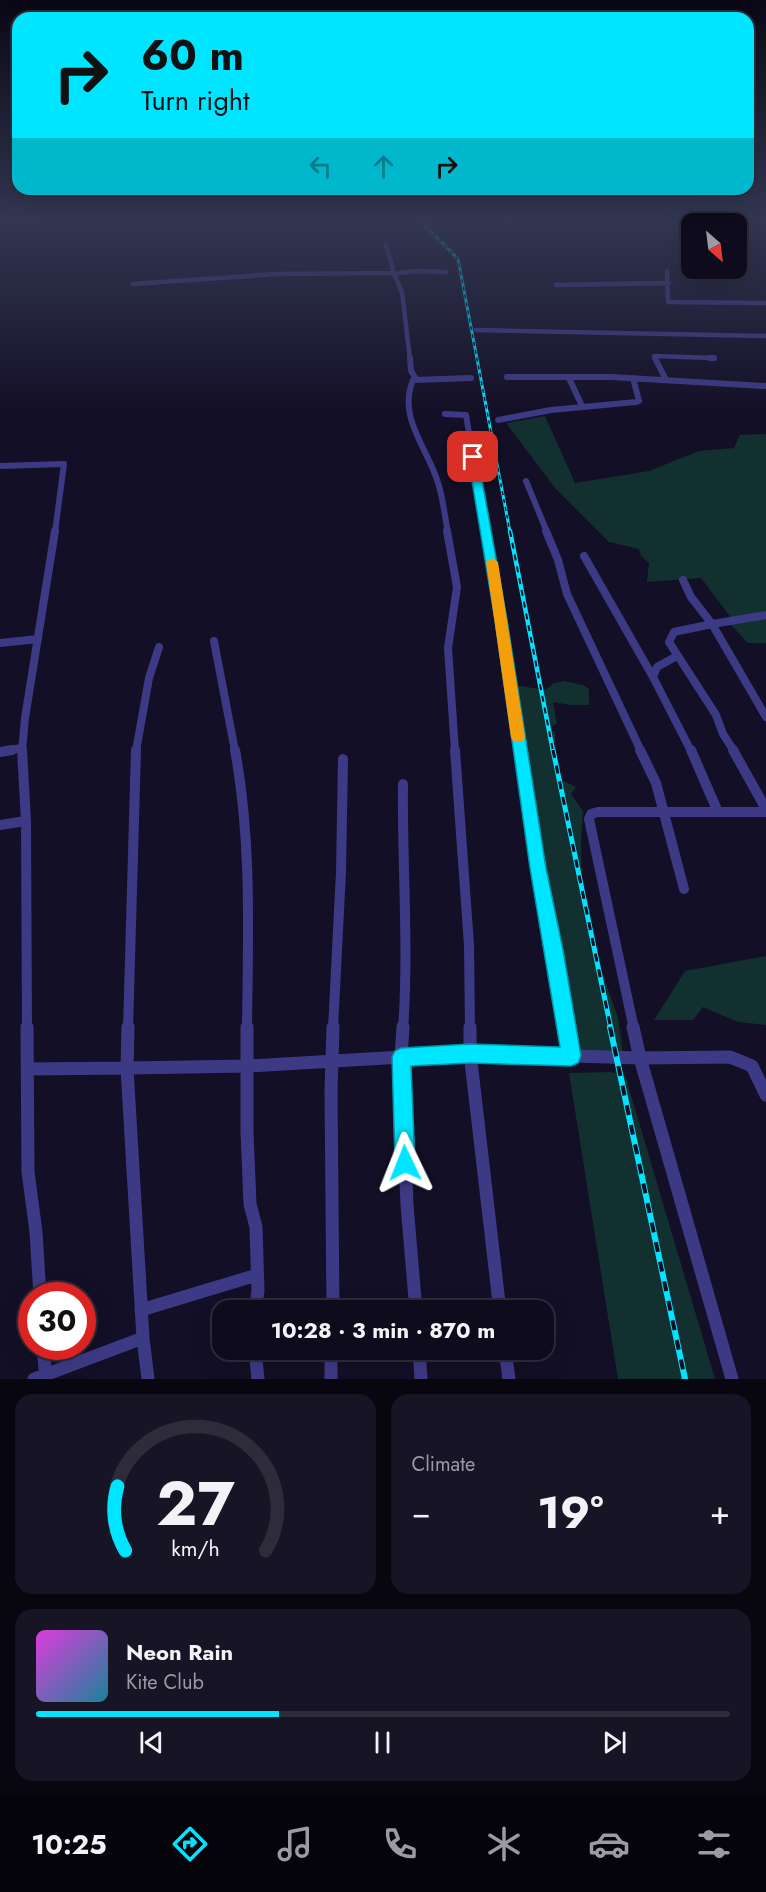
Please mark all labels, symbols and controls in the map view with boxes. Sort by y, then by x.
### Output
text: 60 m [141,25,244,86]
icon: right [42,36,120,114]
text: Turn right [141,81,249,120]
icon: left [304,150,337,183]
icon: ahead [367,150,400,183]
icon: right [430,150,463,183]
north arrow [681,213,747,279]
map controls [681,213,747,279]
pin [447,431,498,482]
icon: arrive [456,440,489,473]
position arrow [373,1131,437,1195]
speed limit sign: 30 [18,1282,96,1360]
text: 10:28 · 3 min · 870 m [271,1314,495,1346]
text: Climate [412,1450,475,1479]
text: 27 [156,1458,235,1548]
text: 19° [537,1480,604,1545]
text: − [412,1489,431,1536]
text: + [710,1489,730,1536]
text: km/h [171,1533,219,1564]
text: Neon Rain [126,1636,233,1668]
text: Kite Club [126,1668,204,1697]
icon: previous [135,1726,168,1759]
icon: pause [366,1726,399,1759]
icon: next [598,1726,631,1759]
icon: directions [169,1823,211,1865]
icon: music [274,1823,316,1865]
icon: phone [379,1823,421,1865]
icon: climate [483,1823,525,1865]
icon: car [588,1823,630,1865]
icon: filters [693,1823,735,1865]
text: 10:25 [31,1825,107,1864]

